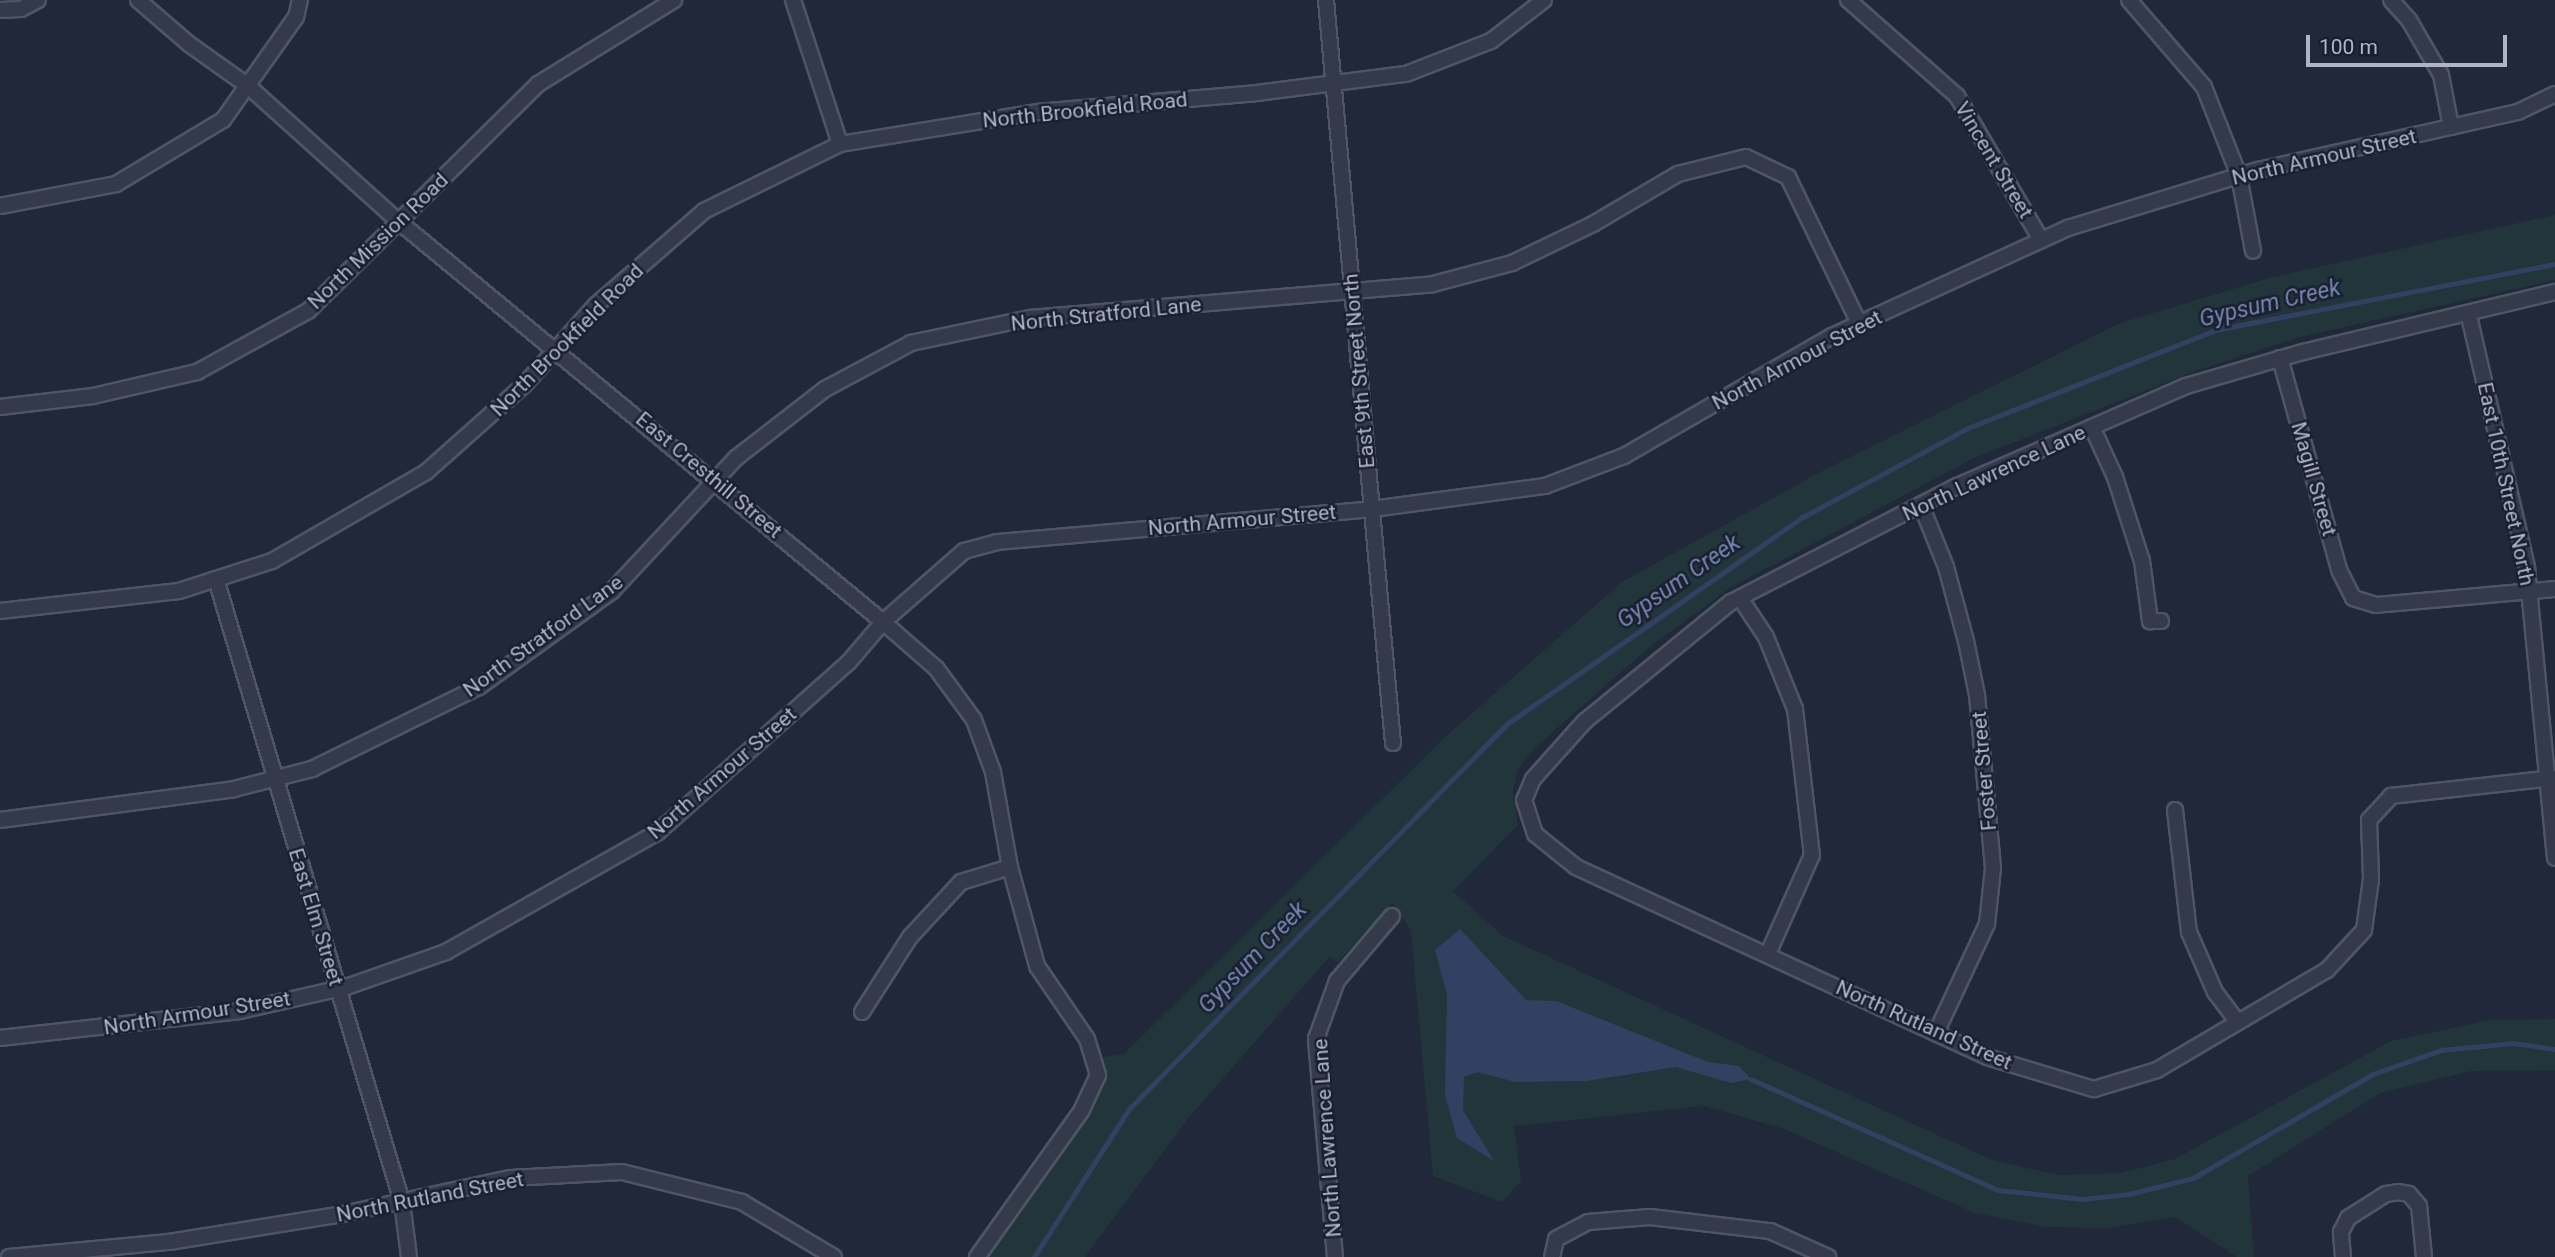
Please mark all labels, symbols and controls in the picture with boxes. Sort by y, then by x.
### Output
scale bar [2310,21,2511,65]
text: 100 m [2319,35,2378,59]
street label: North Brookfield Road [981,87,1189,133]
street label: Vincent Street [1949,97,2039,223]
street label: North Armour Street [2229,123,2419,191]
street label: North Mission Road [303,168,453,314]
street label: North Brookfield Road [485,258,649,422]
street label: East 9th Street North [1338,273,1380,469]
water label: Gypsum Creek [2197,274,2343,334]
street label: North Stratford Lane [1010,291,1202,337]
street label: North Armour Street [1708,305,1886,415]
street label: East 10th Street North [2472,380,2540,588]
street label: East Cresthill Street [631,406,787,544]
street label: North Lawrence Lane [1898,419,2090,527]
street label: Magill Street [2286,419,2342,539]
street label: North Armour Street [1147,499,1337,541]
water label: Gypsum Creek [1612,529,1746,635]
street label: North Stratford Lane [458,570,628,702]
street label: North Armour Street [643,702,801,844]
street label: Foster Street [1966,710,2002,832]
street label: East Elm Street [283,845,349,989]
water label: Gypsum Creek [1193,897,1313,1019]
street label: North Rutland Street [1832,975,2016,1075]
street label: North Armour Street [102,986,292,1040]
street label: North Lawrence Lane [1307,1038,1347,1238]
street label: North Rutland Street [334,1166,526,1228]

